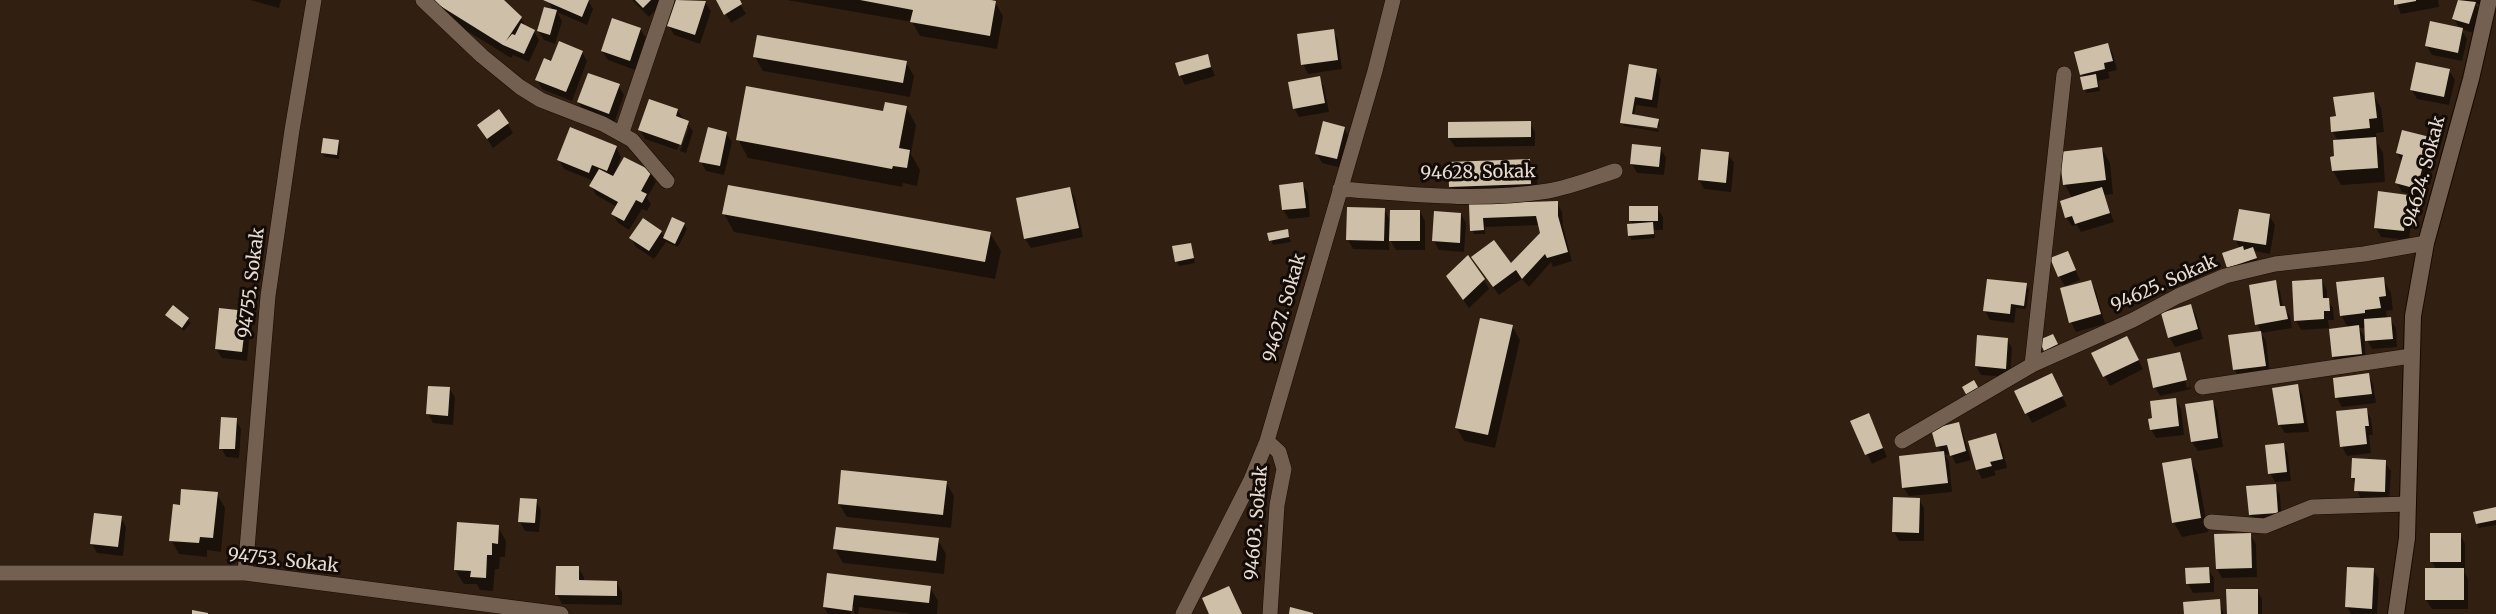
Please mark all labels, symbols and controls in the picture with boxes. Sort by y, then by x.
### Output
street label: 94624. Sokak [2400,114,2450,230]
street label: 94628. Sokak [1420,161,1536,185]
street label: 94755. Sokak [235,227,269,339]
street label: 94627. Sokak [1259,251,1311,365]
street label: 94625. Sokak [2108,251,2220,317]
street label: 94603. Sokak [1241,465,1273,581]
street label: 94753. Sokak [227,544,339,578]

